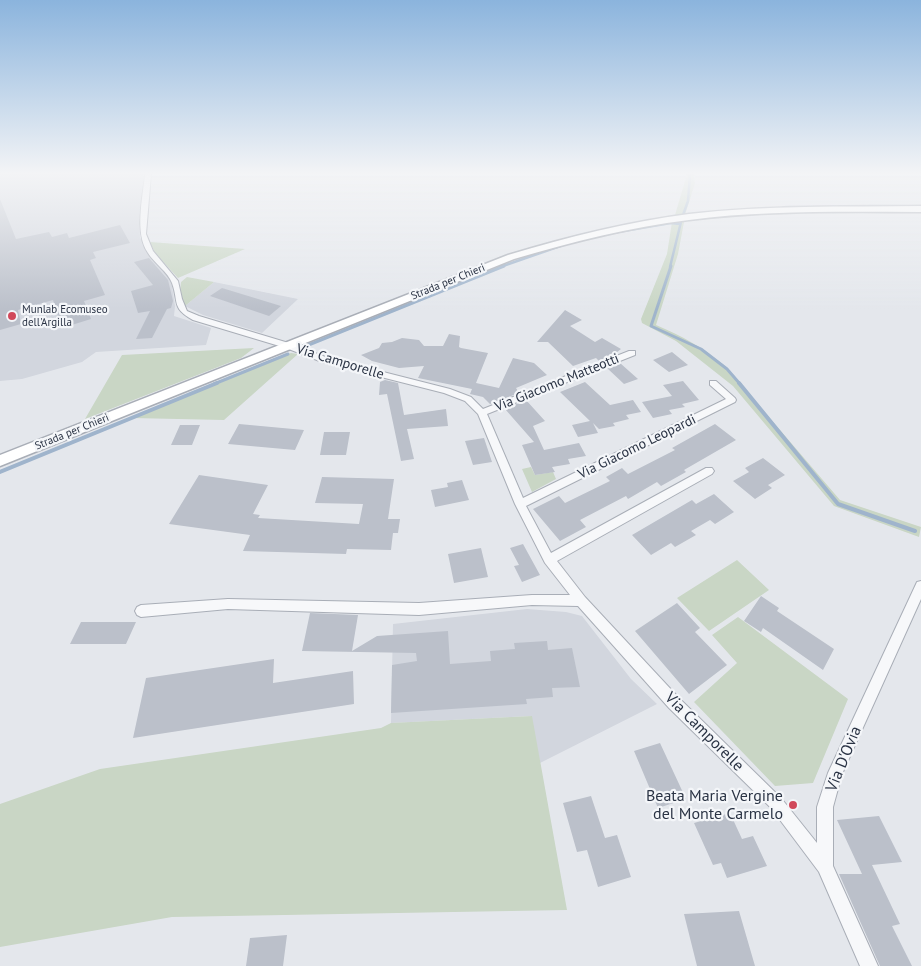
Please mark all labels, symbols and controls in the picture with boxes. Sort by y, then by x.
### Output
street label: Strada per Chieri [409,261,487,303]
place label: Munlab Ecomuseo dell'Argilla [22,303,108,329]
marker: Munlab Ecomuseo dell'Argilla [6,310,18,322]
street label: Via Camporelle [294,341,386,383]
street label: Via Giacomo Matteotti [492,350,622,416]
street label: Strada per Chieri [33,411,111,453]
street label: Via Giacomo Leopardi [575,411,699,483]
street label: Via Camporelle [661,689,747,775]
street label: Via D'Ovia [822,723,866,795]
place label: Beata Maria Vergine del Monte Carmelo [646,786,783,824]
marker: Beata Maria Vergine del Monte Carmelo [787,799,799,811]

